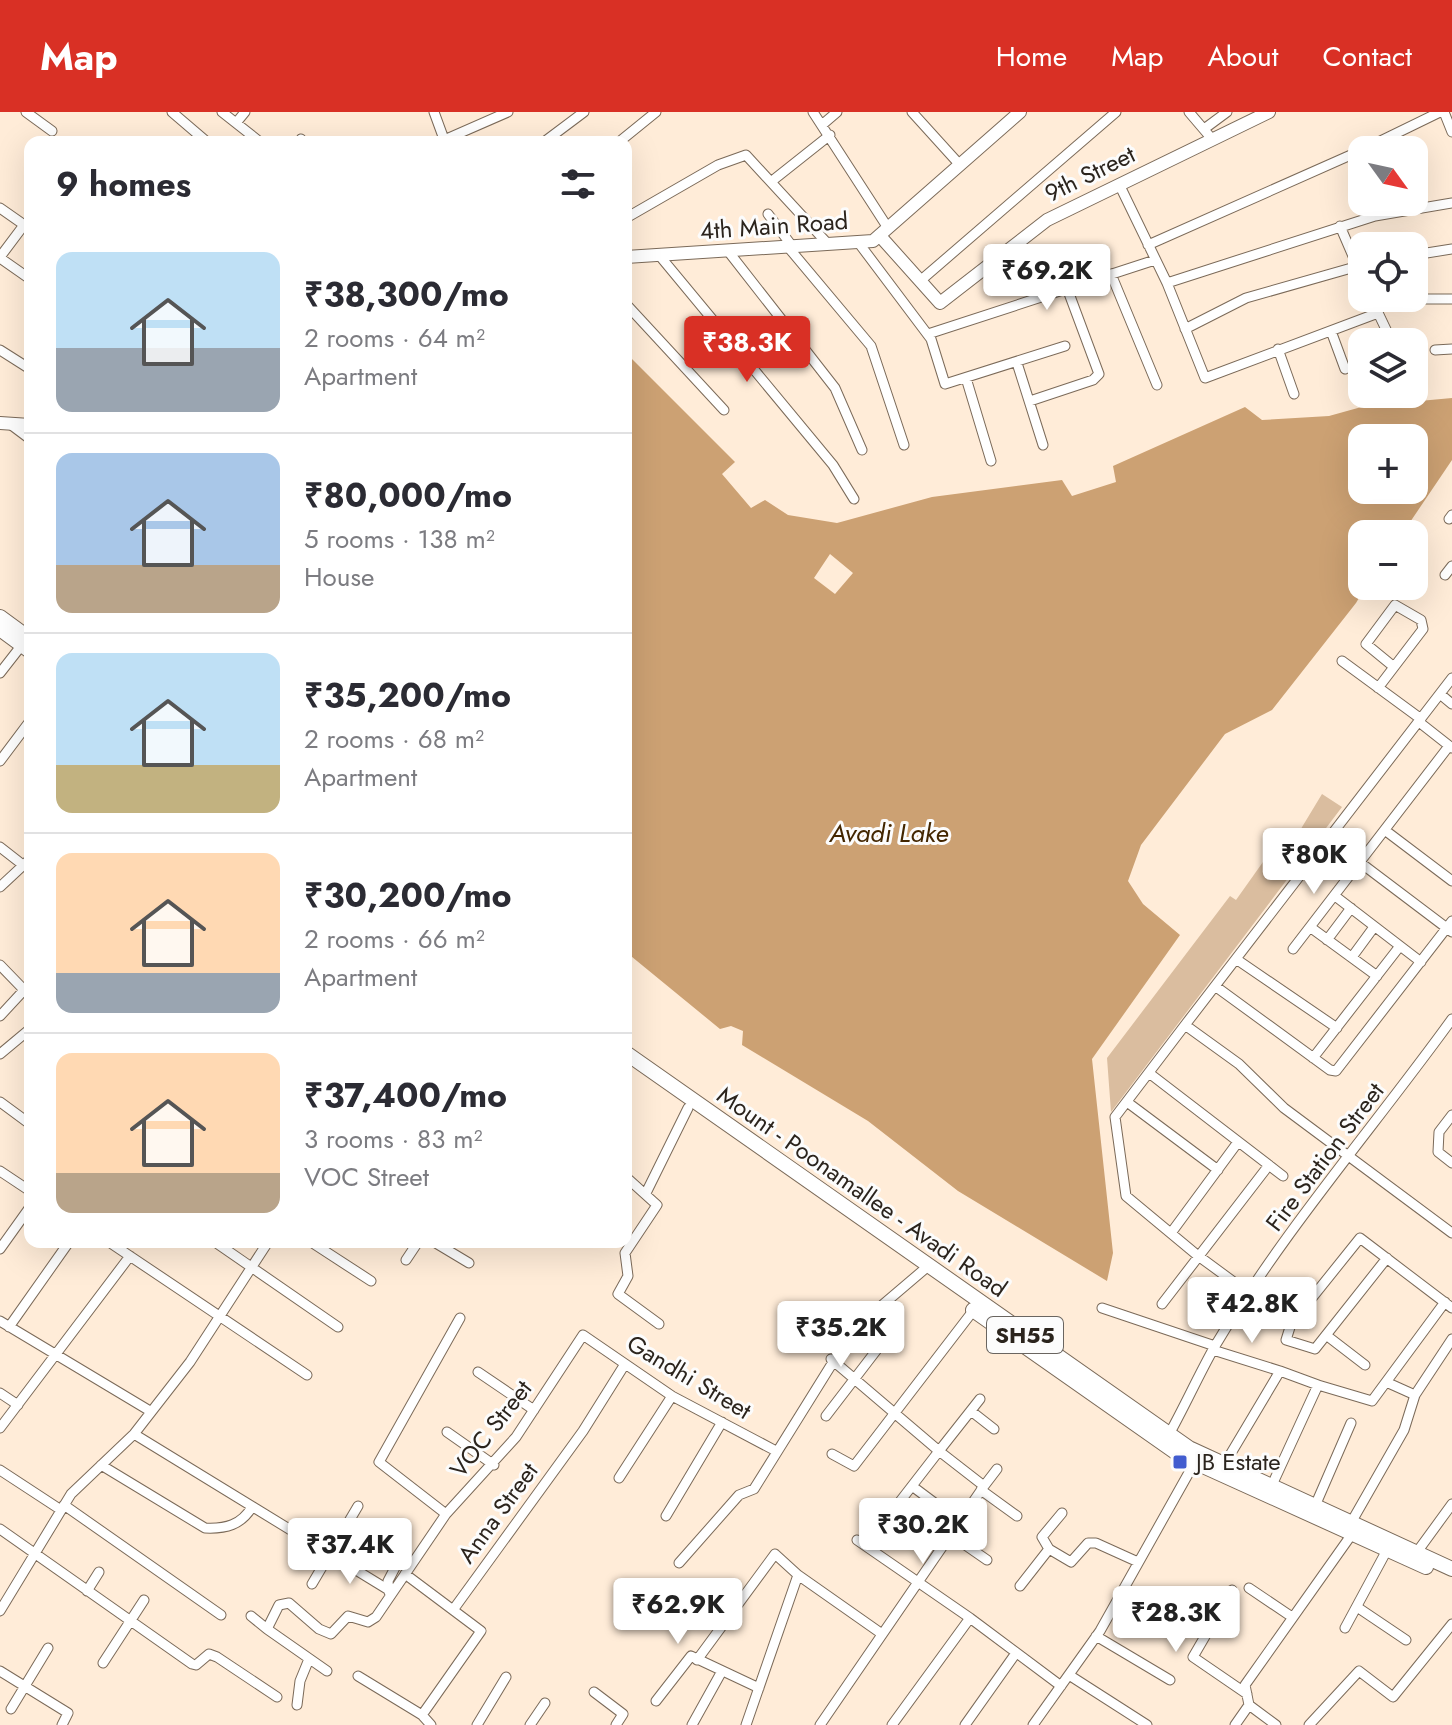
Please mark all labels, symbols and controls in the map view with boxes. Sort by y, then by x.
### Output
text: Map [40,29,118,84]
text: Home [996,36,1067,77]
text: Map [1111,36,1163,77]
text: About [1207,36,1279,77]
text: Contact [1323,36,1412,77]
north arrow [1348,136,1428,216]
map controls [1348,136,1428,600]
street label: 9th Street [1039,137,1141,210]
text: 9 homes [56,160,191,209]
icon: filters [556,162,600,206]
street label: 4th Main Road [699,203,849,248]
button: locate [1348,232,1428,312]
pin: ₹69.2K [982,244,1112,312]
text: ₹69.2K [1001,251,1093,289]
text: ₹38,300/mo [304,270,509,319]
icon: home [120,284,216,380]
pin: ₹38.3K [682,316,812,384]
text: 2 rooms · 64 m² [304,319,485,357]
text: ₹38.3K [702,323,792,361]
button: layers [1348,328,1428,408]
text: Apartment [304,357,417,395]
button: + [1348,424,1428,504]
text: ₹80,000/mo [304,471,512,520]
icon: home [120,485,216,581]
text: 5 rooms · 138 m² [304,520,495,558]
button: − [1348,520,1428,600]
text: House [304,558,374,596]
text: ₹35,200/mo [304,671,511,720]
icon: home [120,685,216,781]
text: 2 rooms · 68 m² [304,720,484,758]
text: Apartment [304,758,417,796]
water label: Avadi Lake [828,814,949,852]
pin: ₹80K [1267,828,1361,896]
text: ₹80K [1281,835,1347,873]
text: ₹30,200/mo [304,871,512,920]
icon: home [120,885,216,981]
text: 2 rooms · 66 m² [304,920,485,958]
text: Apartment [304,958,417,996]
text: ₹37,400/mo [304,1071,507,1120]
street label: Fire Station Street [1257,1075,1392,1238]
street label: Mount - Poonamallee - Avadi Road [710,1078,1014,1305]
icon: home [120,1085,216,1181]
text: 3 rooms · 83 m² [304,1120,483,1158]
text: VOC Street [304,1158,429,1196]
pin: ₹42.8K [1187,1277,1317,1345]
text: ₹42.8K [1206,1284,1298,1322]
pin: ₹35.2K [776,1301,906,1369]
text: ₹35.2K [795,1308,887,1346]
road number: SH55 [987,1317,1063,1353]
street label: Gandhi Street [620,1326,758,1428]
street label: VOC Street [441,1372,540,1485]
place label: JB Estate [1193,1444,1281,1479]
marker: JB Estate [1171,1453,1189,1471]
street label: Anna Street [449,1455,546,1570]
pin: ₹30.2K [858,1498,988,1566]
text: ₹30.2K [877,1505,969,1543]
pin: ₹37.4K [285,1518,415,1586]
text: ₹37.4K [306,1525,394,1563]
pin: ₹62.9K [613,1578,743,1646]
text: ₹62.9K [631,1585,725,1623]
pin: ₹28.3K [1111,1586,1241,1654]
text: ₹28.3K [1131,1593,1221,1631]

